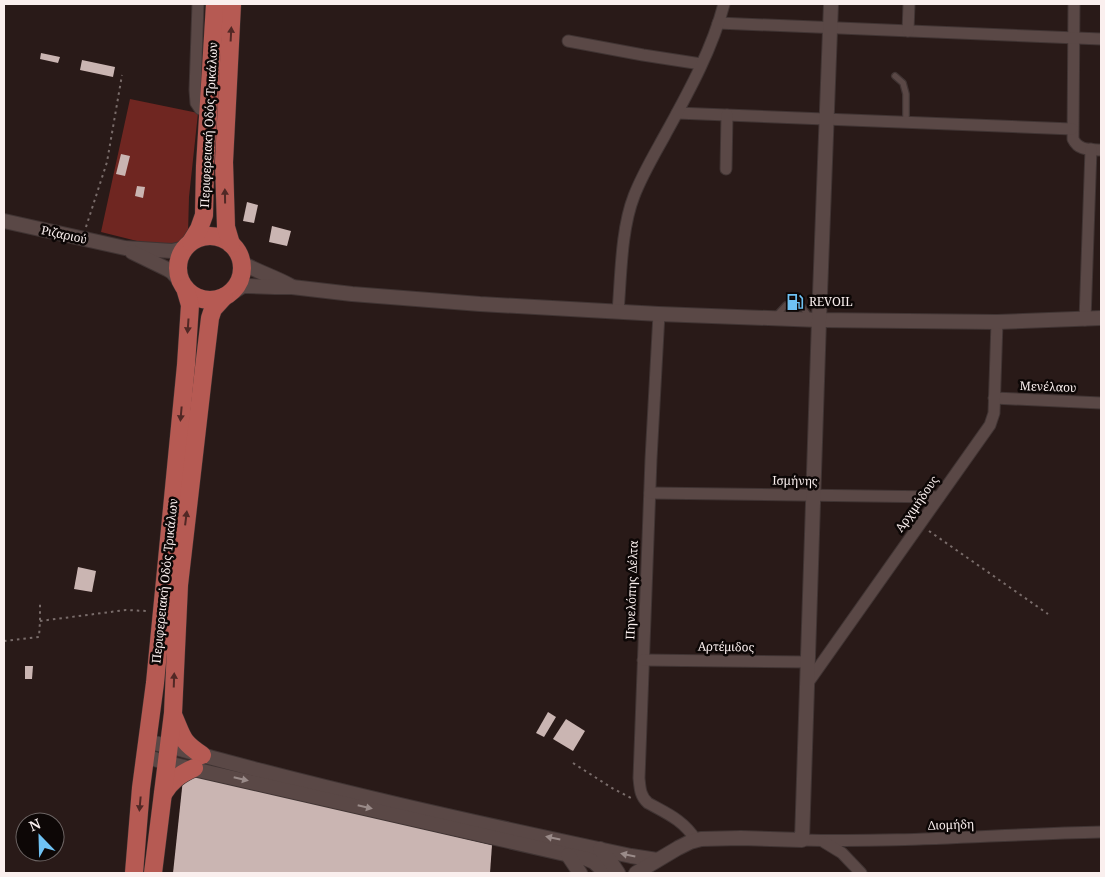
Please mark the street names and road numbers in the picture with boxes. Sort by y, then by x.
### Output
street label: Περιφερειακή Οδός Τρικάλων [196,42,221,208]
street label: Ριζαριού [40,221,89,248]
street label: Μενέλαου [1019,377,1077,396]
street label: Ισμήνης [772,472,818,489]
street label: Αρχιμήδους [891,472,942,535]
street label: Περιφερειακή Οδός Τρικάλων [147,498,182,664]
street label: Πηνελόπης Δέλτα [621,540,642,640]
street label: Αρτέμιδος [698,638,755,655]
street label: Διομήδη [928,815,974,834]

